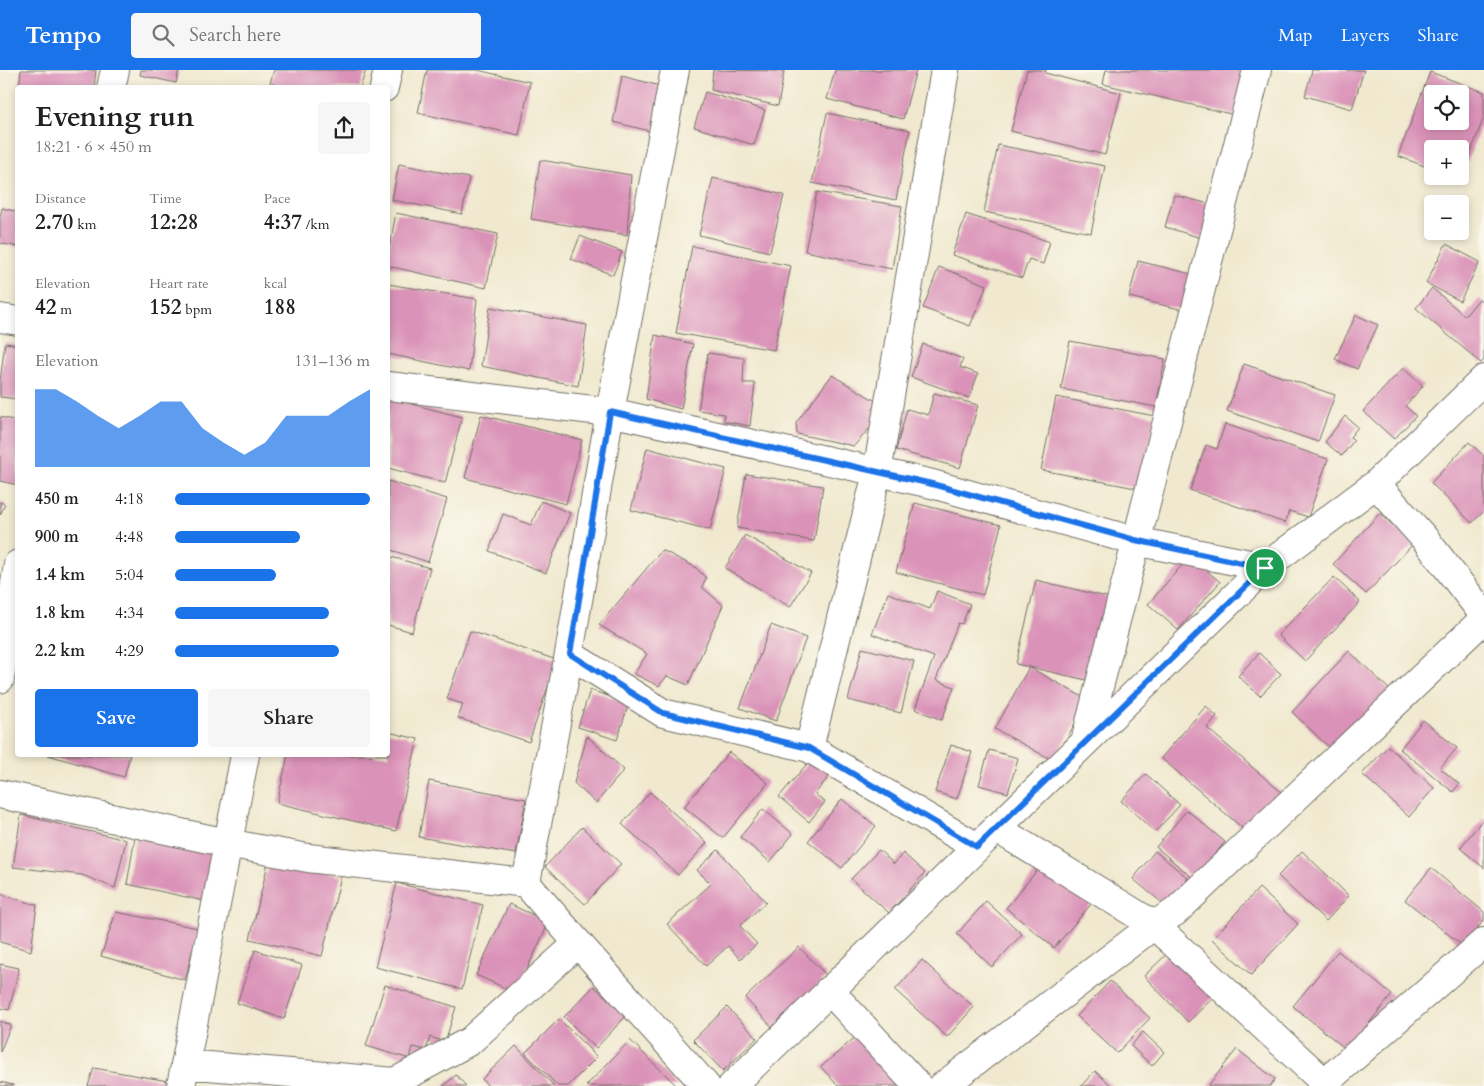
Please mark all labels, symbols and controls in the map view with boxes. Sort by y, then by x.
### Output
search box [131,13,481,58]
text: Tempo [25,19,101,52]
icon: search [149,21,177,49]
text: Search here [189,22,281,48]
text: Map [1278,23,1313,48]
text: Layers [1341,23,1390,48]
text: Share [1418,23,1459,48]
map controls [1424,85,1469,240]
button: locate [1424,85,1469,130]
text: Evening run [35,98,194,136]
button: share [318,102,370,154]
text: 18:21 · 6 × 450 m [35,136,152,158]
button: + [1424,140,1469,185]
text: Distance [35,189,86,208]
text: Time [149,189,182,208]
text: Pace [264,189,291,208]
button: − [1424,195,1469,240]
text: 2.70 [35,208,73,237]
text: 12:28 [149,208,198,237]
text: 4:37 [264,208,302,237]
text: km [73,215,96,234]
text: /km [302,215,330,234]
text: Elevation [35,274,91,293]
text: Heart rate [149,274,209,293]
text: kcal [264,274,287,293]
text: 42 [35,293,57,322]
text: 152 [149,293,182,322]
text: 188 [264,293,296,322]
text: m [57,300,72,319]
text: bpm [182,300,212,319]
text: Elevation [35,350,99,372]
text: 131–136 m [294,350,370,372]
text: 450 m [35,488,79,510]
text: 4:18 [115,488,144,510]
text: 900 m [35,526,79,548]
text: 4:48 [115,526,144,548]
pin [1244,547,1286,589]
icon: arrive [1251,554,1279,582]
text: 1.4 km [35,564,85,586]
text: 5:04 [115,564,144,586]
text: 1.8 km [35,602,85,624]
text: 4:34 [115,602,144,624]
text: 2.2 km [35,640,85,662]
text: 4:29 [115,640,144,662]
button: Save [35,689,198,747]
button: Share [208,689,370,747]

